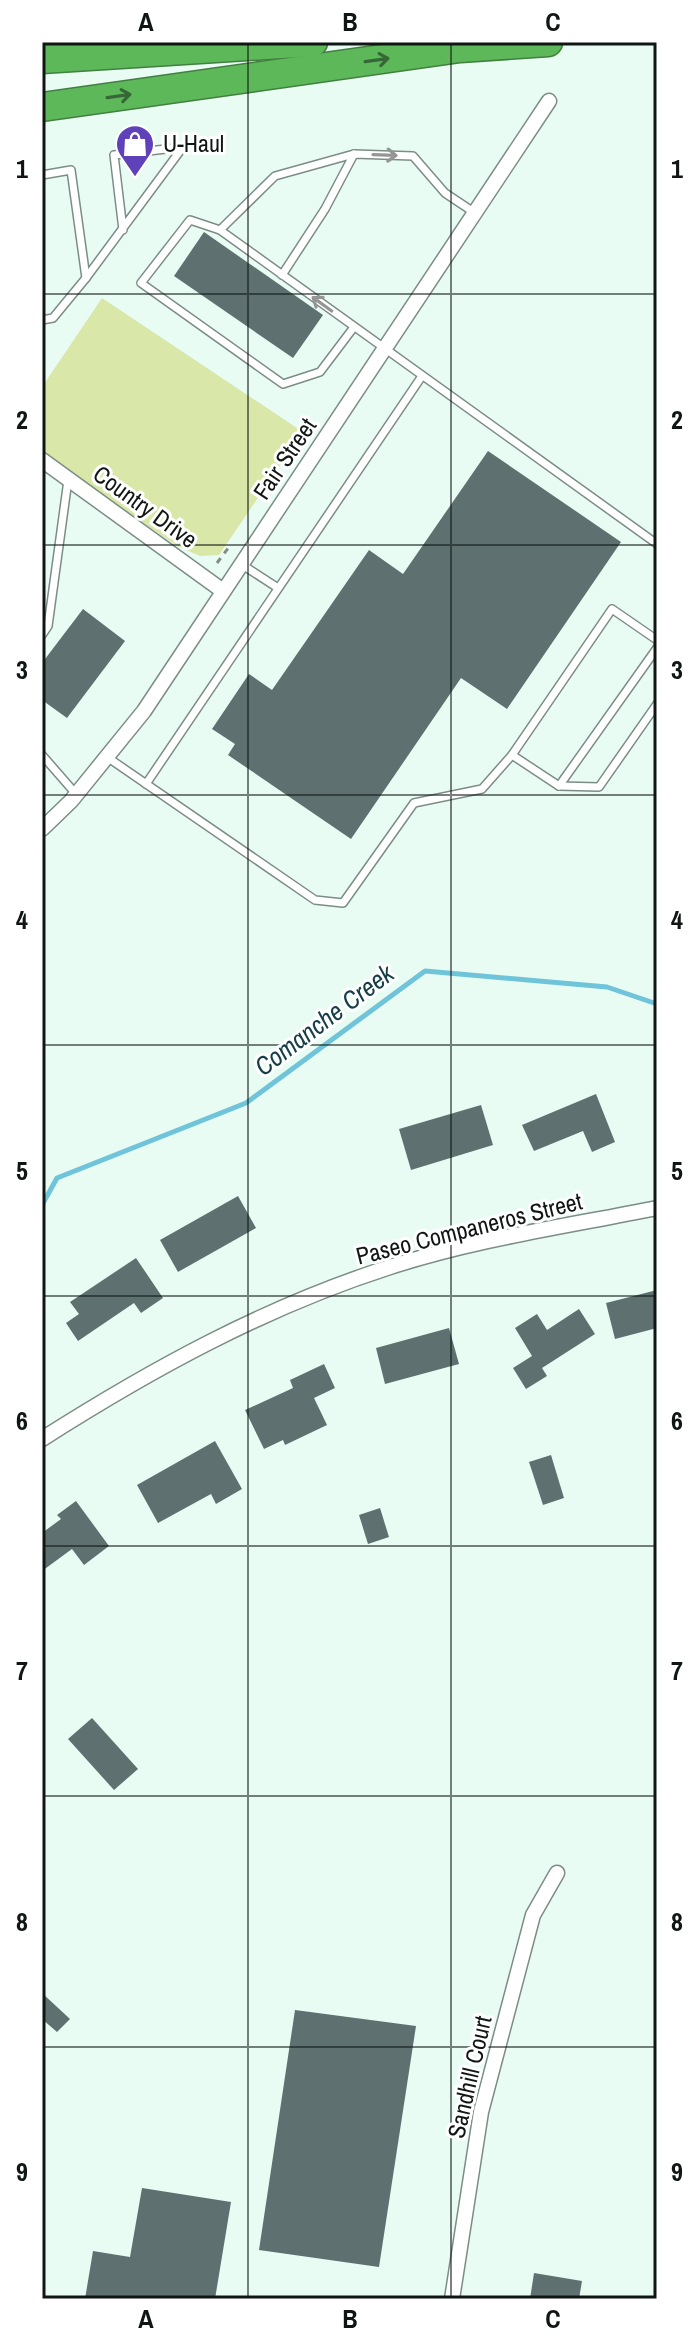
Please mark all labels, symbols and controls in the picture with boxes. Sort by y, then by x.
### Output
text: A [138,4,154,39]
text: B [342,4,358,39]
text: C [545,4,561,39]
one-way arrow [364,52,389,67]
one-way arrow [106,88,131,103]
shop icon: U-Haul [114,123,156,178]
place label: U-Haul [163,127,224,159]
one-way arrow [371,148,398,163]
text: 1 [16,151,28,186]
text: 1 [671,151,683,186]
one-way arrow [311,296,333,312]
text: 2 [16,402,28,437]
text: 2 [671,402,683,437]
street label: Fair Street [245,411,323,506]
street label: Country Drive [87,458,204,555]
text: 3 [16,652,28,687]
text: 3 [671,652,683,687]
text: 4 [16,902,28,937]
text: 4 [671,902,683,937]
water label: Comanche Creek [247,955,402,1083]
text: 5 [16,1153,28,1188]
text: 5 [671,1153,683,1188]
street label: Paseo Companeros Street [352,1184,586,1272]
text: 6 [16,1403,28,1438]
text: 6 [671,1403,683,1438]
text: 7 [16,1653,28,1688]
text: 7 [671,1653,683,1688]
text: 8 [16,1904,28,1939]
text: 8 [671,1904,683,1939]
street label: Sandhill Court [439,2012,499,2141]
text: 9 [16,2154,28,2189]
text: 9 [671,2154,683,2189]
text: A [138,2301,154,2336]
text: B [342,2301,358,2336]
text: C [545,2301,561,2336]

